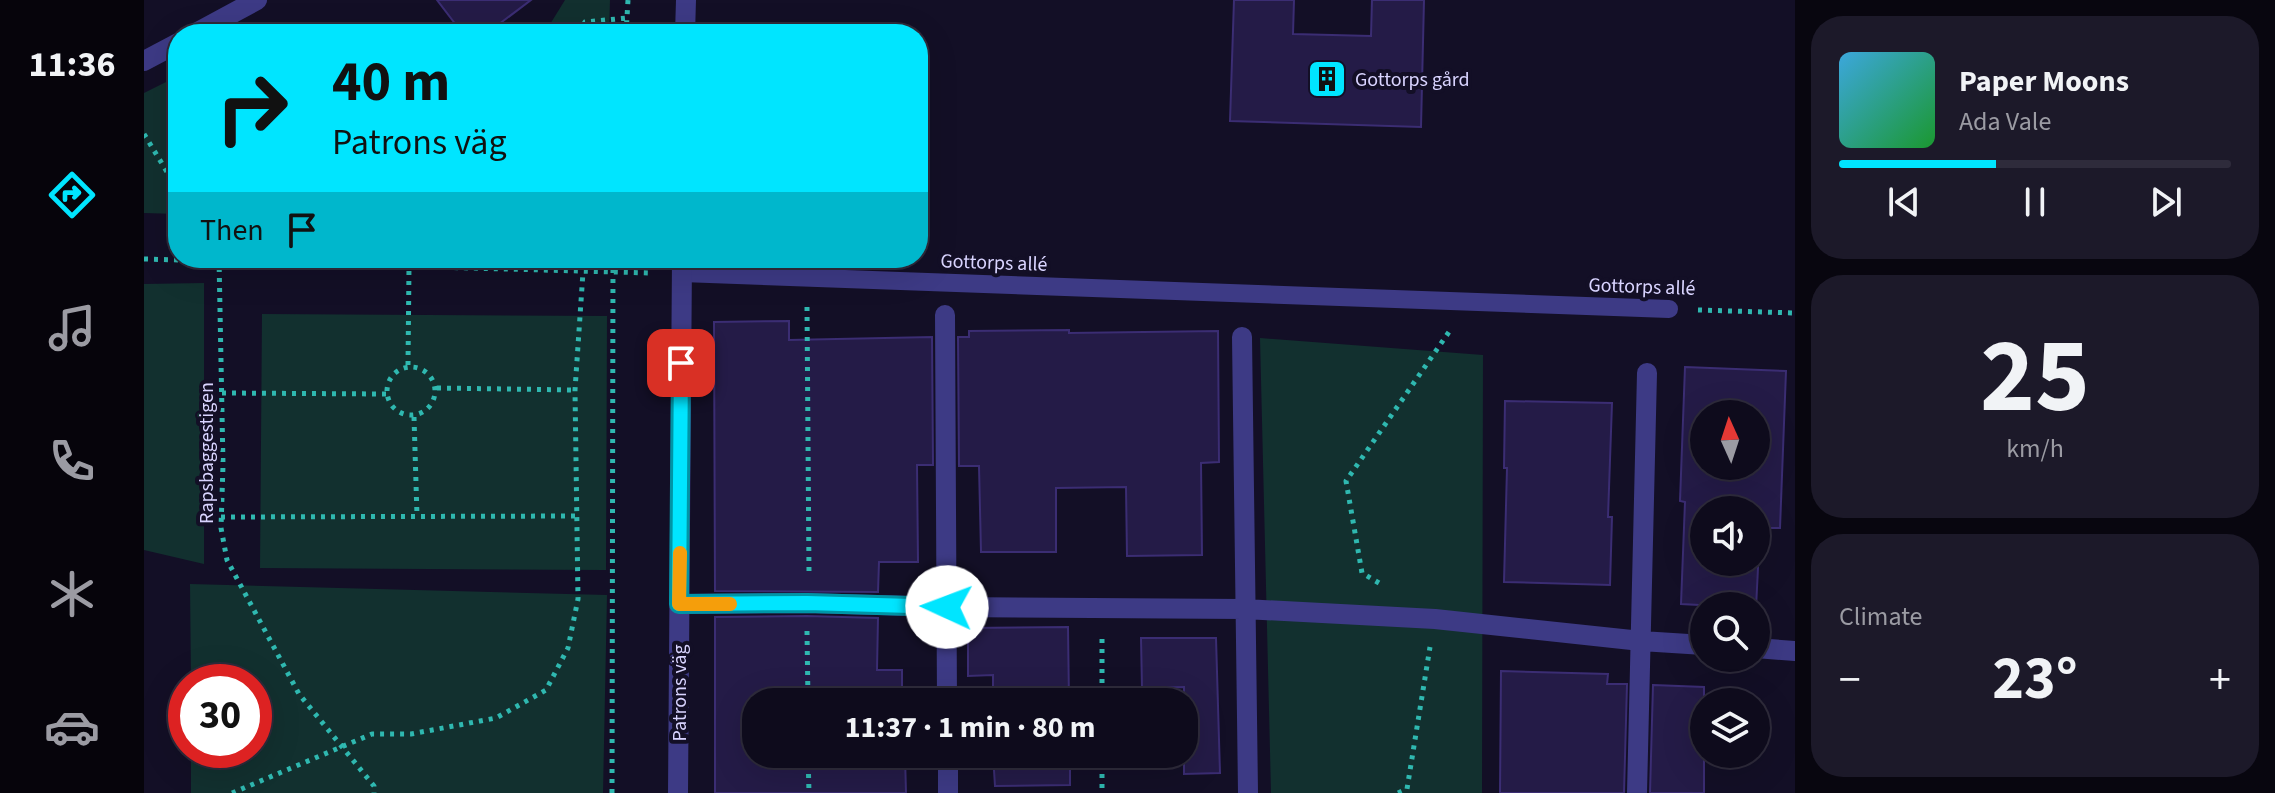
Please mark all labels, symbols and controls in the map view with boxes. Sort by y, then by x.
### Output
text: 11:36 [29,39,115,90]
text: 40 m [332,43,450,122]
icon: right [200,56,304,160]
building icon: Gottorps gård [1306,58,1348,100]
text: Paper Moons [1959,60,2129,103]
place label: Gottorps gård [1355,66,1470,94]
text: Ada Vale [1959,103,2051,140]
text: Patrons väg [332,117,507,168]
icon: directions [44,167,100,223]
icon: previous [1882,180,1926,224]
icon: pause [2013,180,2057,224]
icon: next [2144,180,2188,224]
icon: arrive [280,208,324,252]
text: Then [200,209,264,252]
street label: Gottorps allé [940,247,1048,279]
street label: Gottorps allé [1588,271,1696,303]
icon: music [44,300,100,356]
text: 25 [1980,304,2090,452]
pin [647,329,715,397]
icon: arrive [659,341,703,385]
street label: Rapsbaggestigen [193,382,221,524]
north arrow [1690,400,1770,480]
map controls [1690,400,1770,768]
text: km/h [2006,430,2064,467]
icon: phone [44,433,100,489]
button: sound [1690,496,1770,576]
position arrow [905,565,989,649]
icon: climate [44,566,100,622]
button: search [1690,592,1770,672]
text: Climate [1839,598,1923,635]
text: 23° [1992,637,2078,722]
street label: Patrons väg [666,644,694,742]
text: − [1839,649,1861,712]
text: + [2209,649,2231,712]
speed limit sign: 30 [168,664,272,768]
button: layers [1690,688,1770,768]
icon: car [44,699,100,755]
text: 11:37 · 1 min · 80 m [845,706,1095,749]

